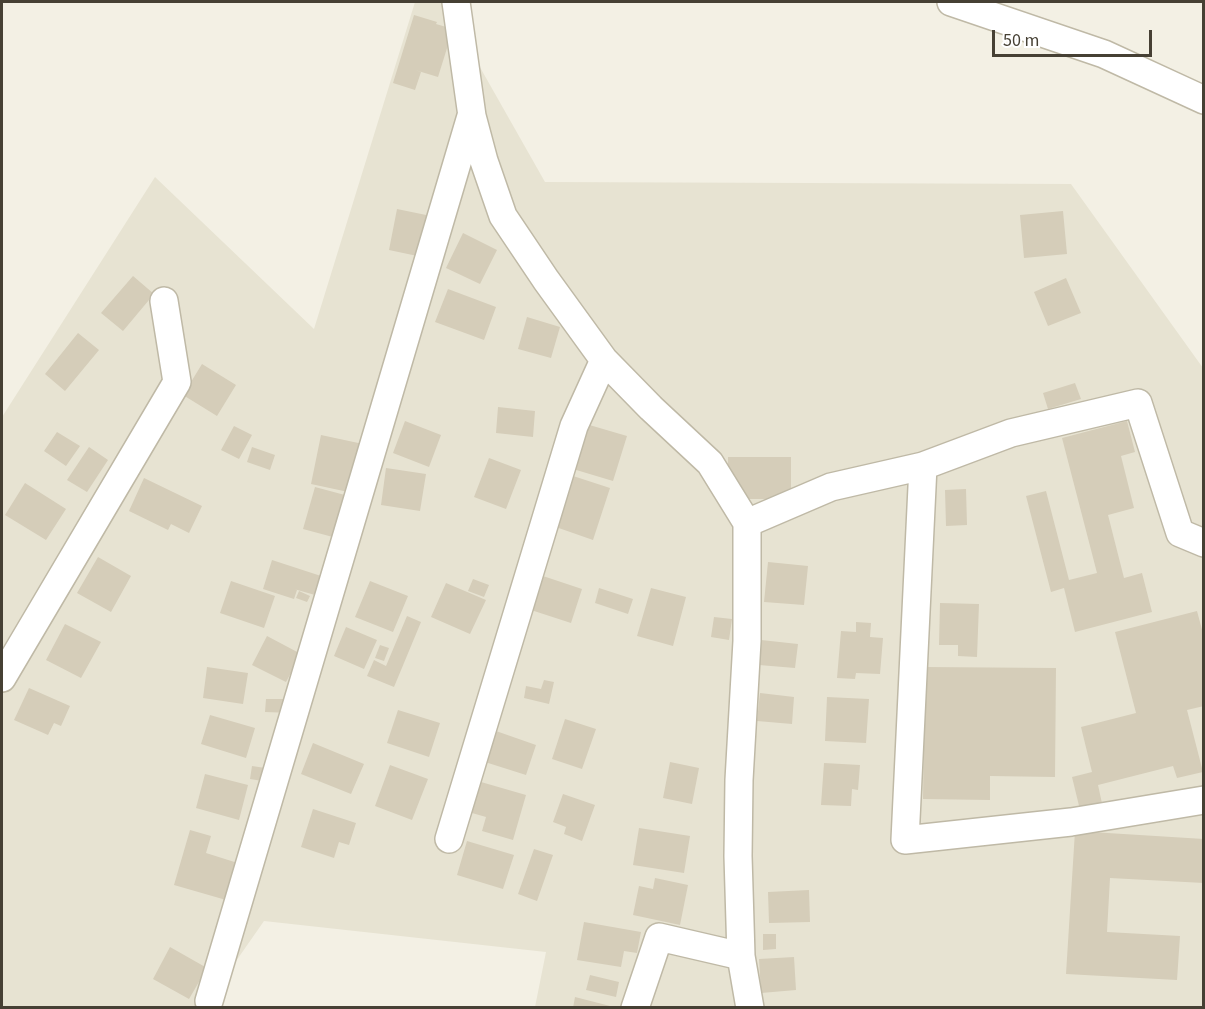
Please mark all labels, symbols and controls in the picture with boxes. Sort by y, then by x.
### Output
scale bar [995,18,1156,56]
text: 50 m [1003,28,1039,53]

